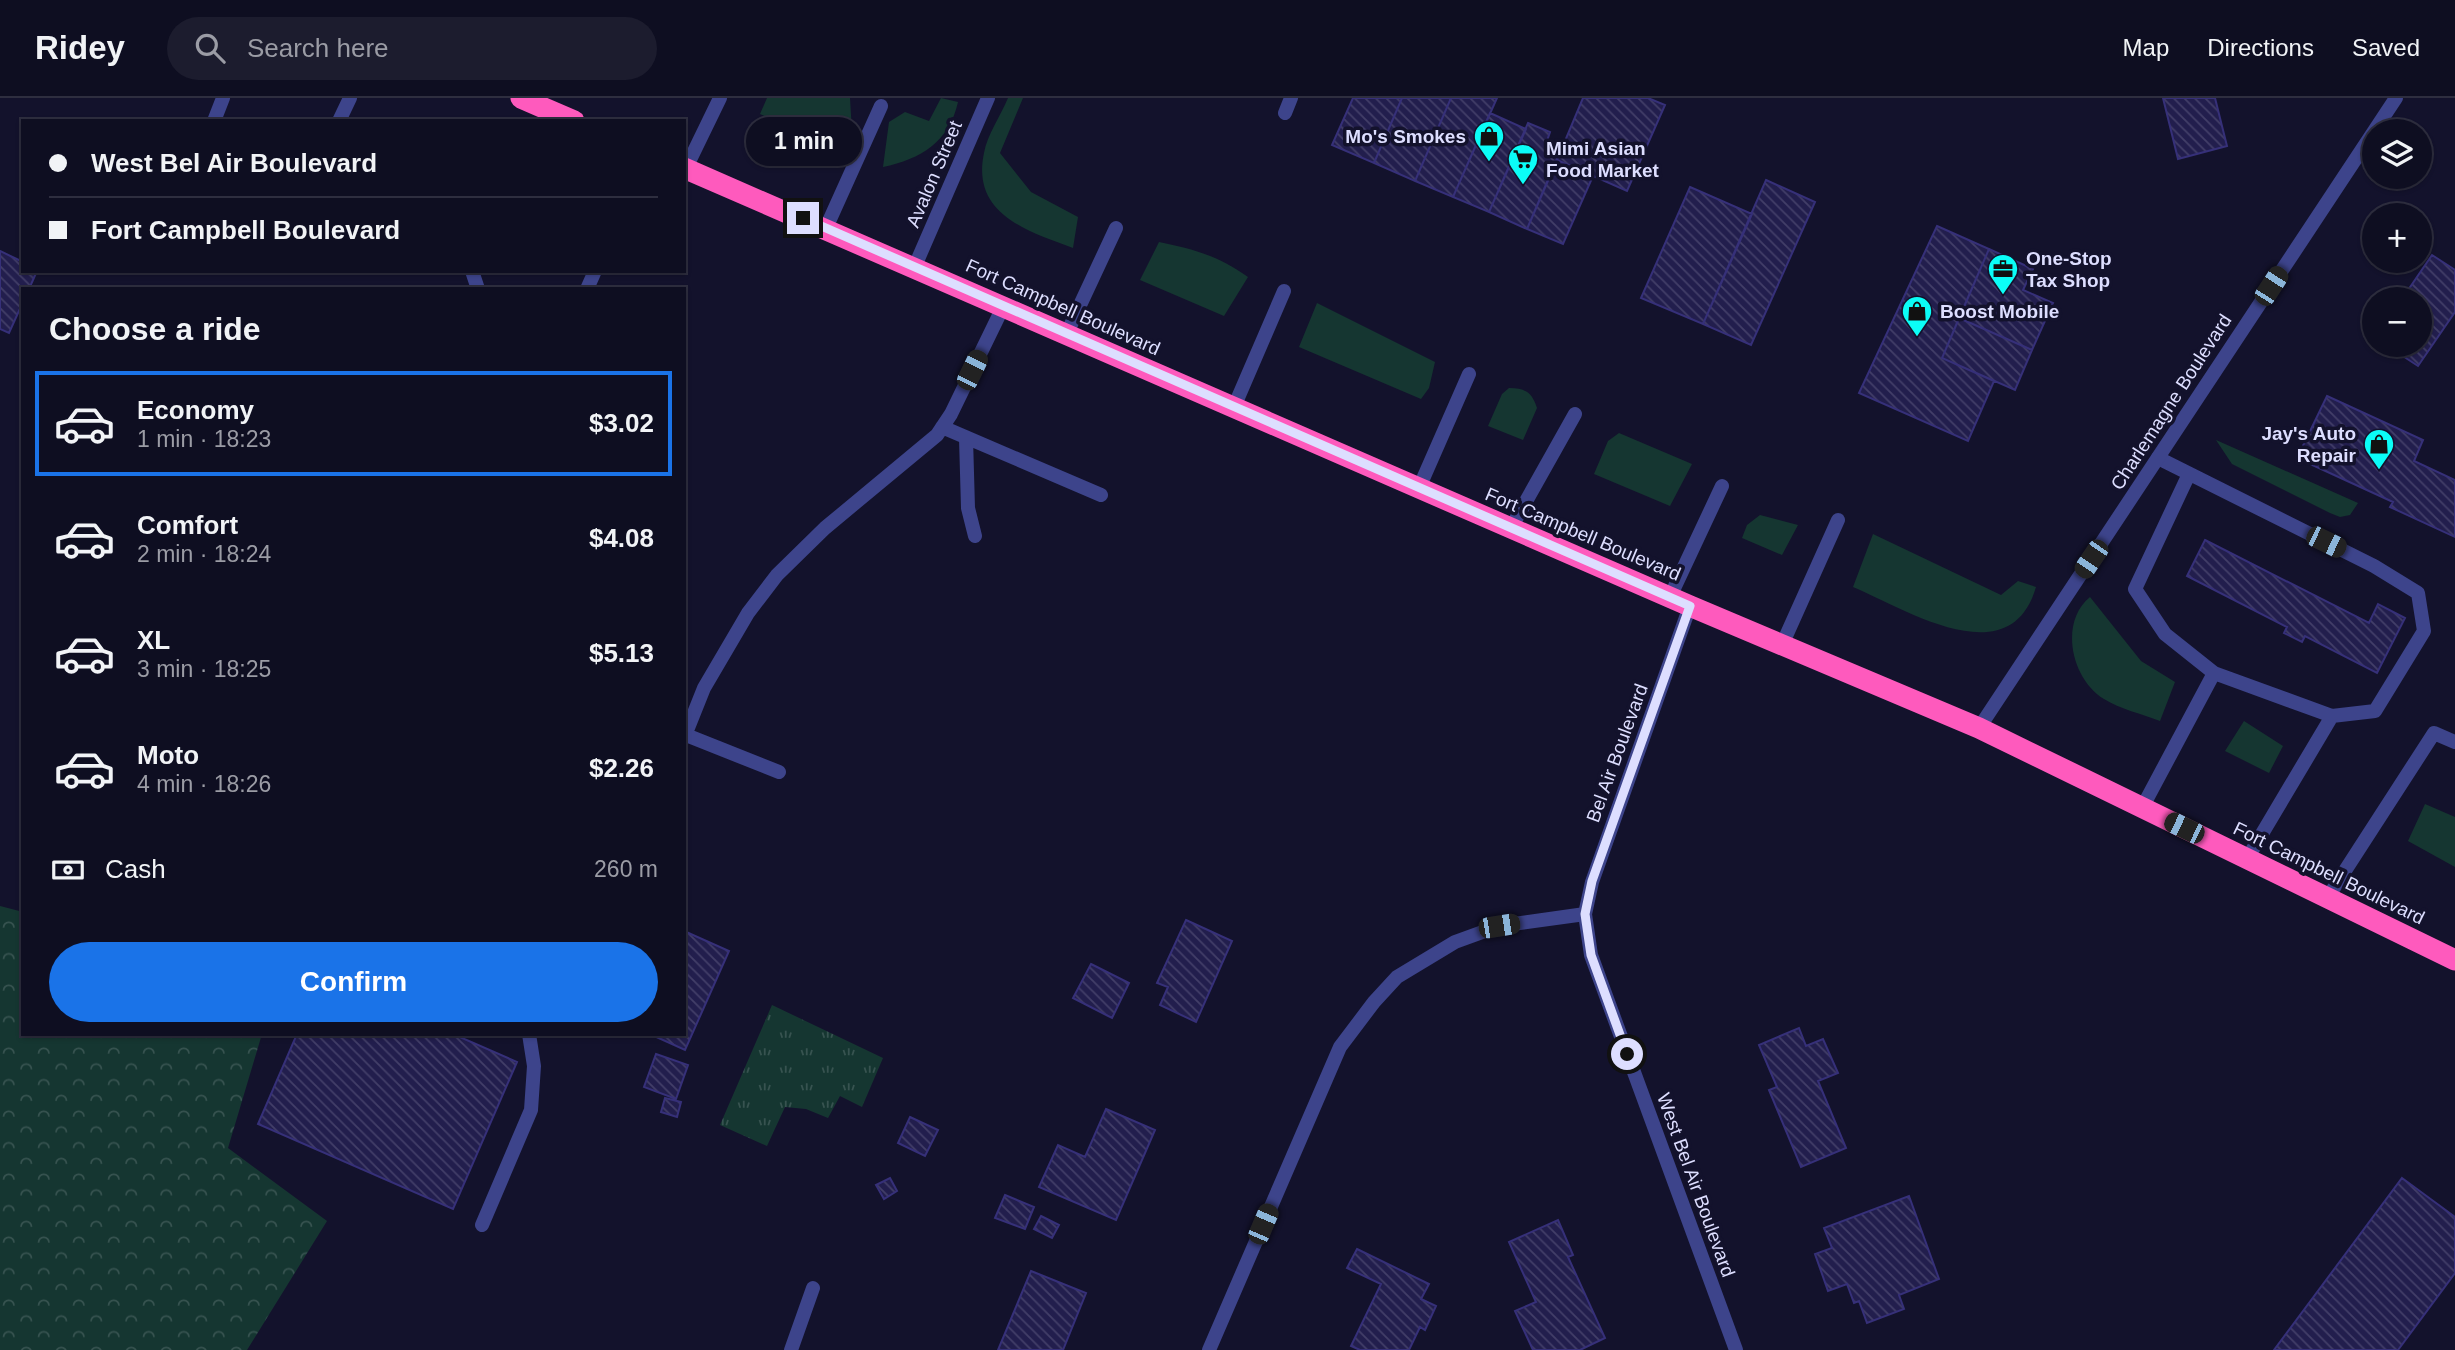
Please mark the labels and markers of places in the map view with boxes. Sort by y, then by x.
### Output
shop icon: Mo's Smokes [1472,119,1506,163]
place label: Mo's Smokes [1345,126,1466,147]
place label: Mimi Asian Food Market [1546,138,1660,181]
supermarket icon: Mimi Asian Food Market [1506,142,1540,186]
place label: One-Stop Tax Shop [2026,248,2112,291]
office icon: One-Stop Tax Shop [1986,252,2020,296]
shop icon: Boost Mobile [1900,294,1934,338]
place label: Boost Mobile [1940,301,2059,322]
place label: Jay's Auto Repair [2261,423,2357,466]
shop icon: Jay's Auto Repair [2362,427,2396,471]

